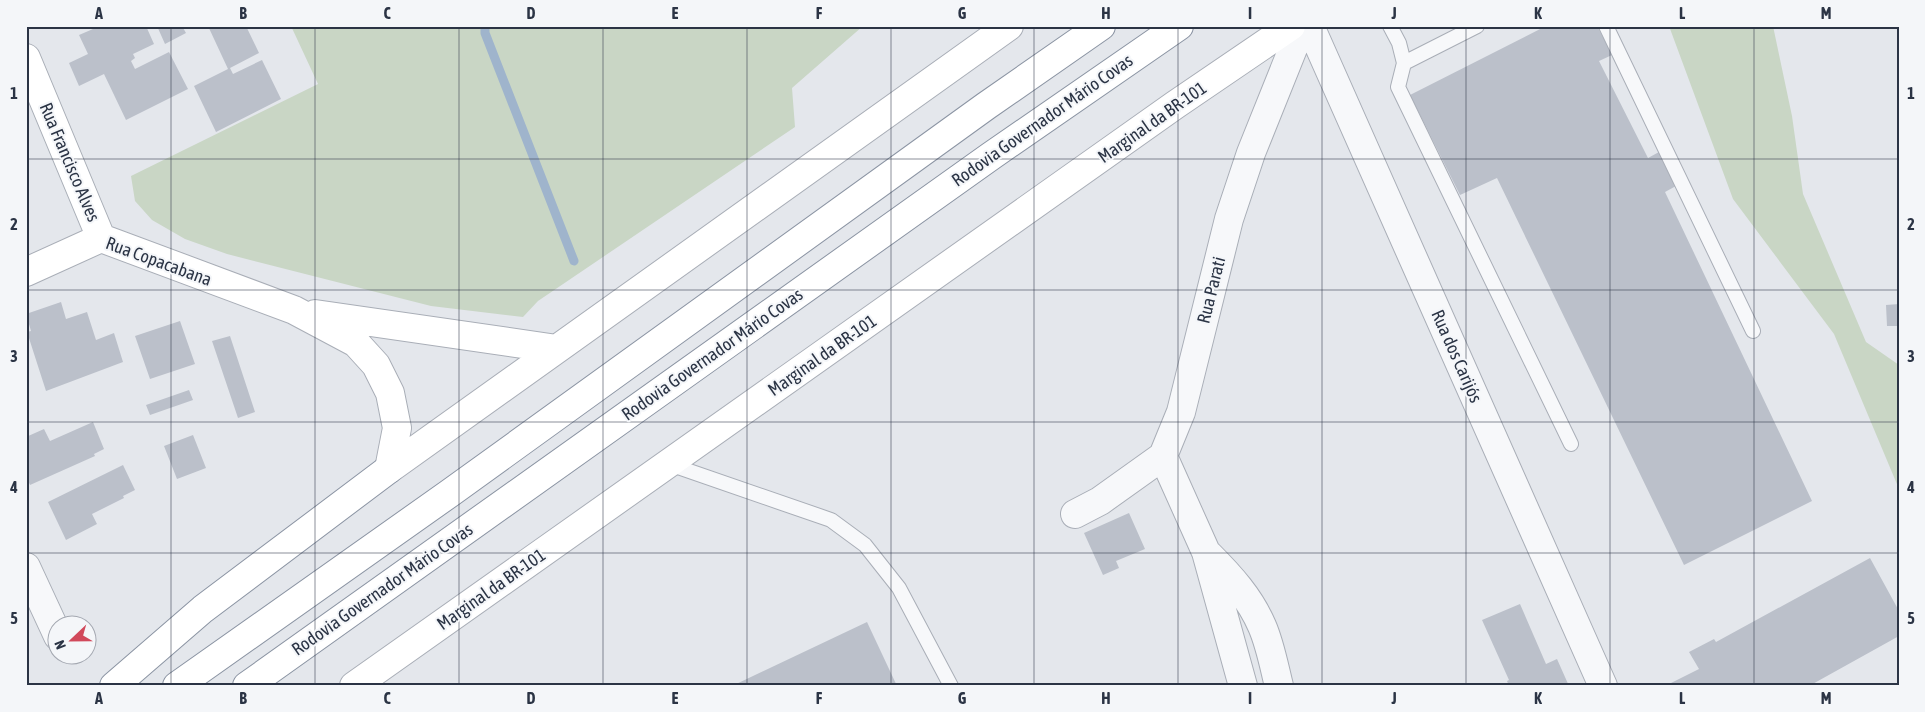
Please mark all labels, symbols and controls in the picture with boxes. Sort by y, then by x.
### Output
text: A [94,4,103,22]
text: B [239,4,247,22]
text: C [383,4,391,22]
text: D [527,4,536,22]
text: E [672,4,679,22]
text: F [816,4,823,22]
text: G [958,4,967,22]
text: H [1101,4,1111,22]
text: I [1248,4,1252,22]
text: J [1390,4,1397,22]
text: K [1534,4,1542,22]
text: L [1679,4,1686,22]
text: M [1821,4,1831,22]
street label: Rodovia Governador Mário Covas [947,49,1137,191]
street label: Marginal da BR-101 [1094,77,1210,167]
text: 1 [10,84,18,102]
text: 1 [1907,84,1915,102]
street label: Rua Francisco Alves [35,99,105,225]
text: 2 [10,215,18,233]
text: 2 [1907,215,1915,233]
street label: Rua Copacabana [103,232,215,290]
street label: Rua Parati [1193,254,1229,326]
street label: Rodovia Governador Mário Covas [617,283,807,425]
street label: Rua dos Carijós [1427,306,1487,406]
street label: Marginal da BR-101 [764,310,880,400]
text: 3 [10,347,18,365]
text: 3 [1907,347,1915,365]
text: 4 [9,478,18,496]
text: 4 [1906,478,1915,496]
street label: Rodovia Governador Mário Covas [287,518,477,660]
street label: Marginal da BR-101 [433,544,549,634]
text: 5 [10,609,18,627]
text: 5 [1907,609,1915,627]
north arrow [48,614,98,664]
text: N [51,638,69,652]
text: A [94,689,103,707]
text: B [239,689,247,707]
text: C [383,689,391,707]
text: D [527,689,536,707]
text: E [672,689,679,707]
text: F [816,689,823,707]
text: G [958,689,967,707]
text: H [1101,689,1111,707]
text: I [1248,689,1252,707]
text: J [1390,689,1397,707]
text: K [1534,689,1542,707]
text: L [1679,689,1686,707]
text: M [1821,689,1831,707]

